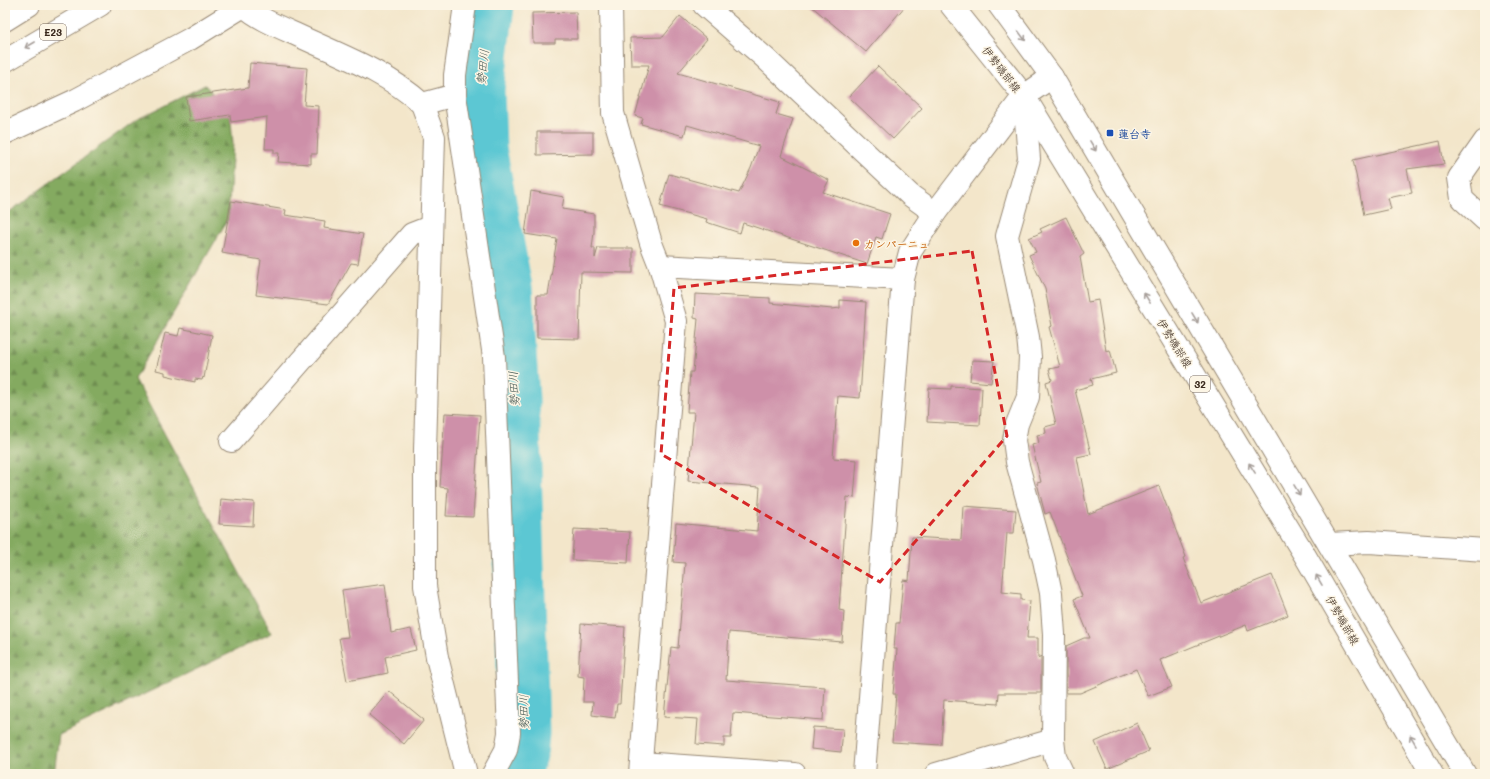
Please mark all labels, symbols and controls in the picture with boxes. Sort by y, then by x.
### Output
road number: E23 [40,24,66,40]
one-way arrow [1018,31,1027,42]
one-way arrow [24,42,36,50]
street label: 伊勢磯部線 [979,43,1025,95]
water label: 勢田川 [472,48,492,86]
place label: 蓮台寺 [1118,126,1151,141]
marker: 蓮台寺 [1105,128,1115,138]
one-way arrow [1089,140,1097,152]
place label: カンパーニュ [864,236,930,251]
marker: カンパーニュ [851,238,861,248]
one-way arrow [1143,292,1151,304]
one-way arrow [1191,312,1199,324]
street label: 伊勢磯部線 [1154,316,1196,370]
water label: 勢田川 [504,371,522,407]
road number: 32 [1190,376,1210,392]
one-way arrow [1247,462,1255,474]
one-way arrow [1293,484,1301,495]
one-way arrow [1315,574,1323,586]
street label: 伊勢磯部線 [1323,592,1363,648]
water label: 勢田川 [515,694,531,730]
one-way arrow [1408,734,1416,746]

